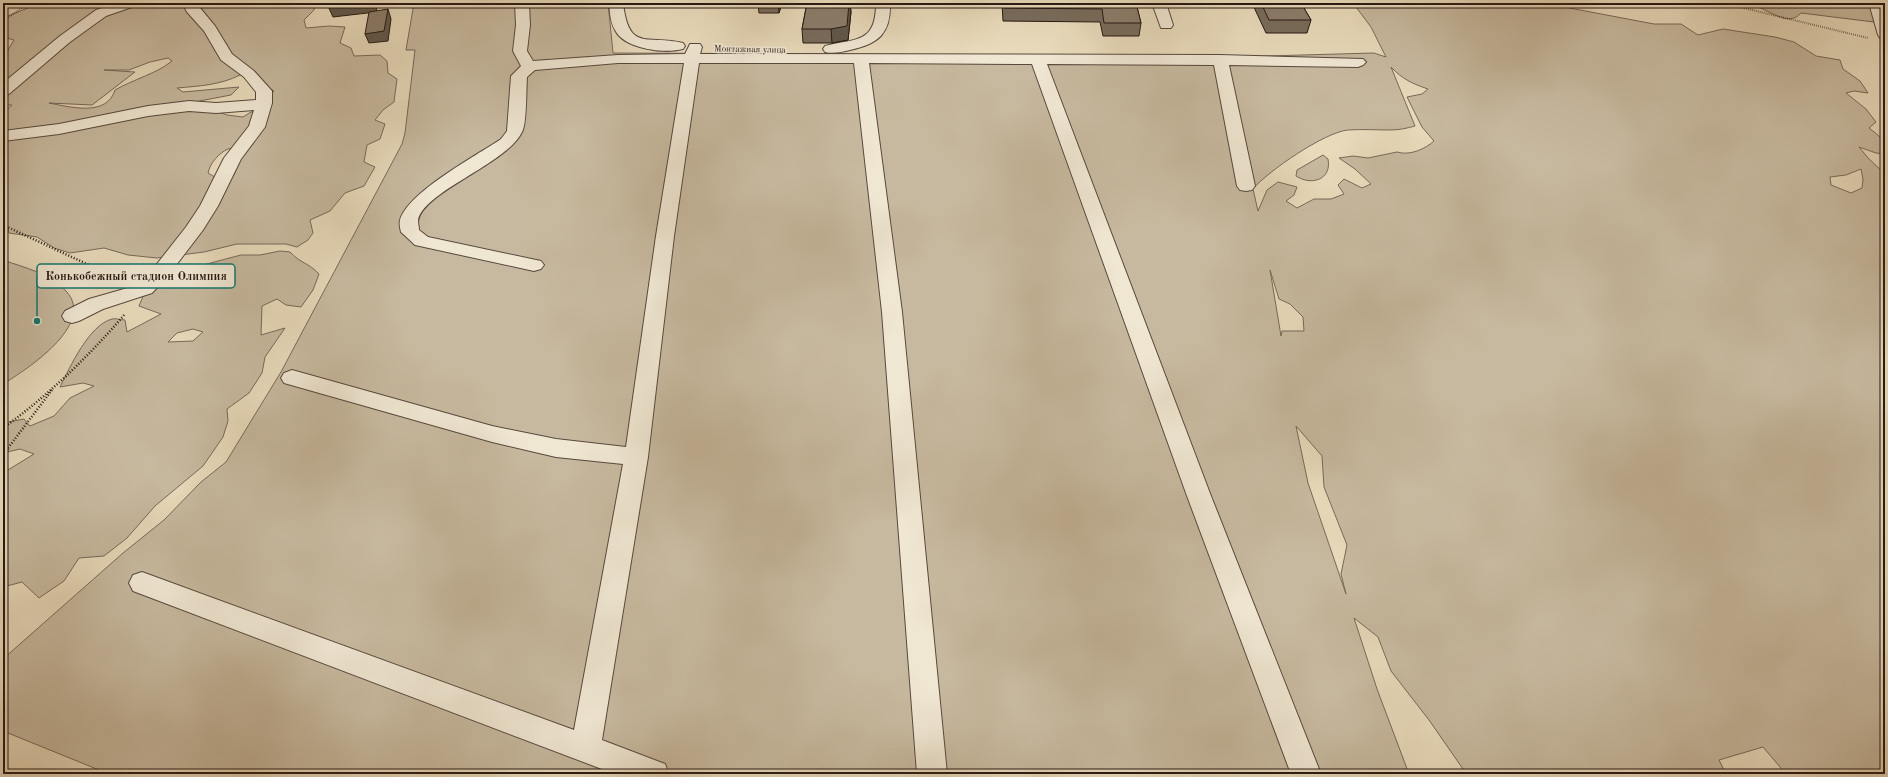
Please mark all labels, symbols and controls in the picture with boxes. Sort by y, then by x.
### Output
street label: Монтажная улица [714,44,786,55]
callout: Конькобежный стадион Олимпия [37,264,235,288]
text: Конькобежный стадион Олимпия [45,271,227,283]

